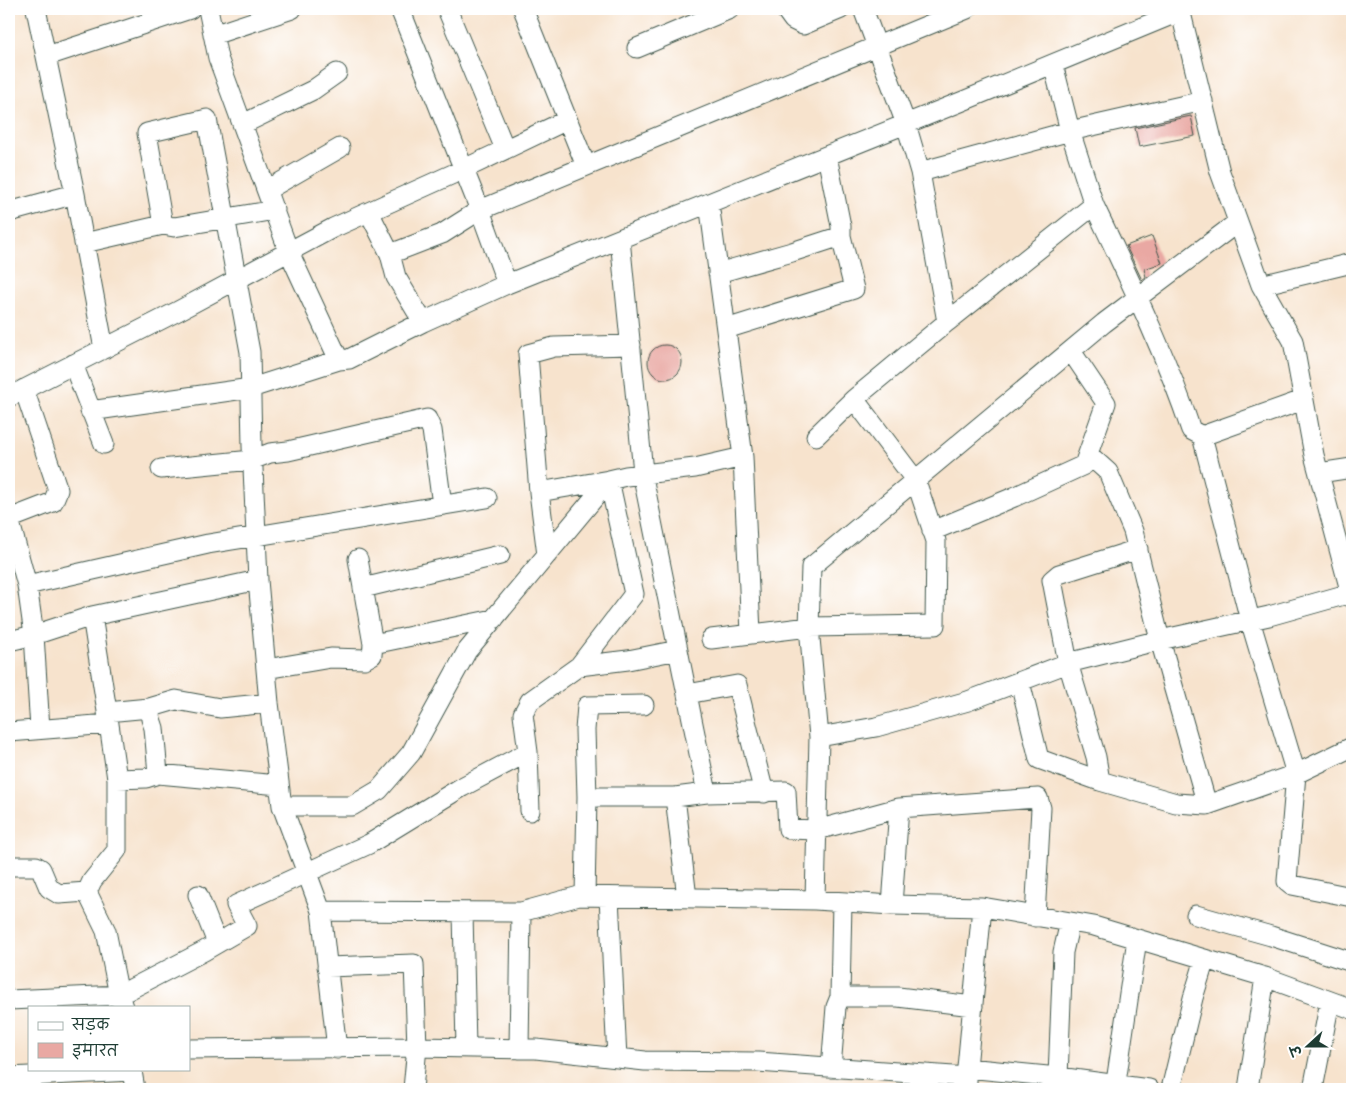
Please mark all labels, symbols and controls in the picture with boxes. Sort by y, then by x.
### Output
legend [28,1006,190,1070]
text: सड़क [71,1016,110,1035]
north arrow [1284,1020,1334,1070]
text: इमारत [72,1042,119,1061]
text: उ [1286,1042,1307,1060]

